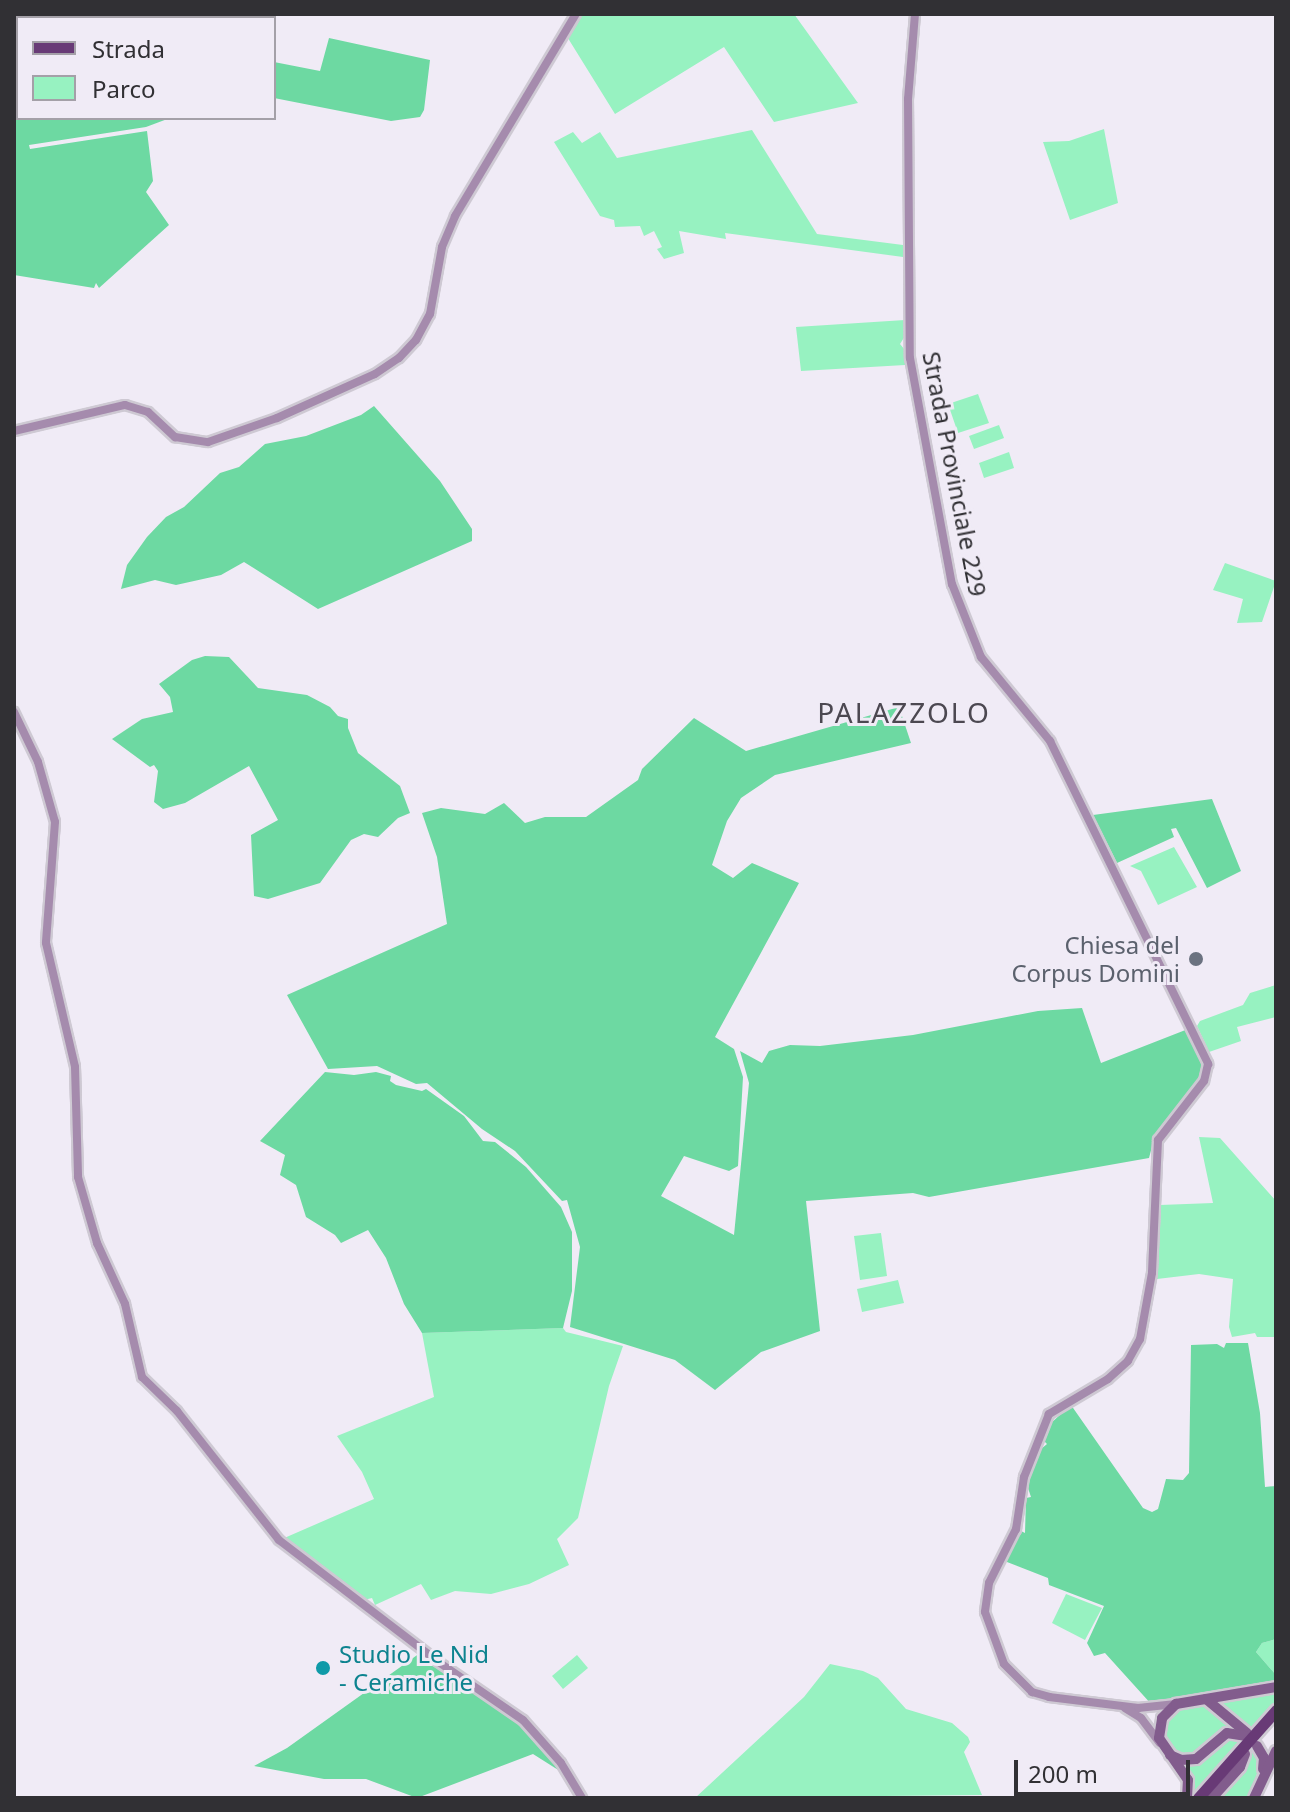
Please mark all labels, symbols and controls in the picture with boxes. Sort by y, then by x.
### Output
legend [16,16,276,120]
text: Strada [92,32,165,65]
text: Parco [92,72,155,105]
street label: Strada Provinciale 229 [917,349,993,599]
district label: PALAZZOLO [817,695,991,729]
place label: Chiesa del Corpus Domini [1011,931,1180,987]
marker: Chiesa del Corpus Domini [1187,950,1205,968]
place label: Studio Le Nid - Ceramiche [339,1640,489,1696]
marker: Studio Le Nid - Ceramiche [314,1659,332,1677]
scale bar [1018,1744,1194,1794]
text: 200 m [1028,1757,1098,1790]

